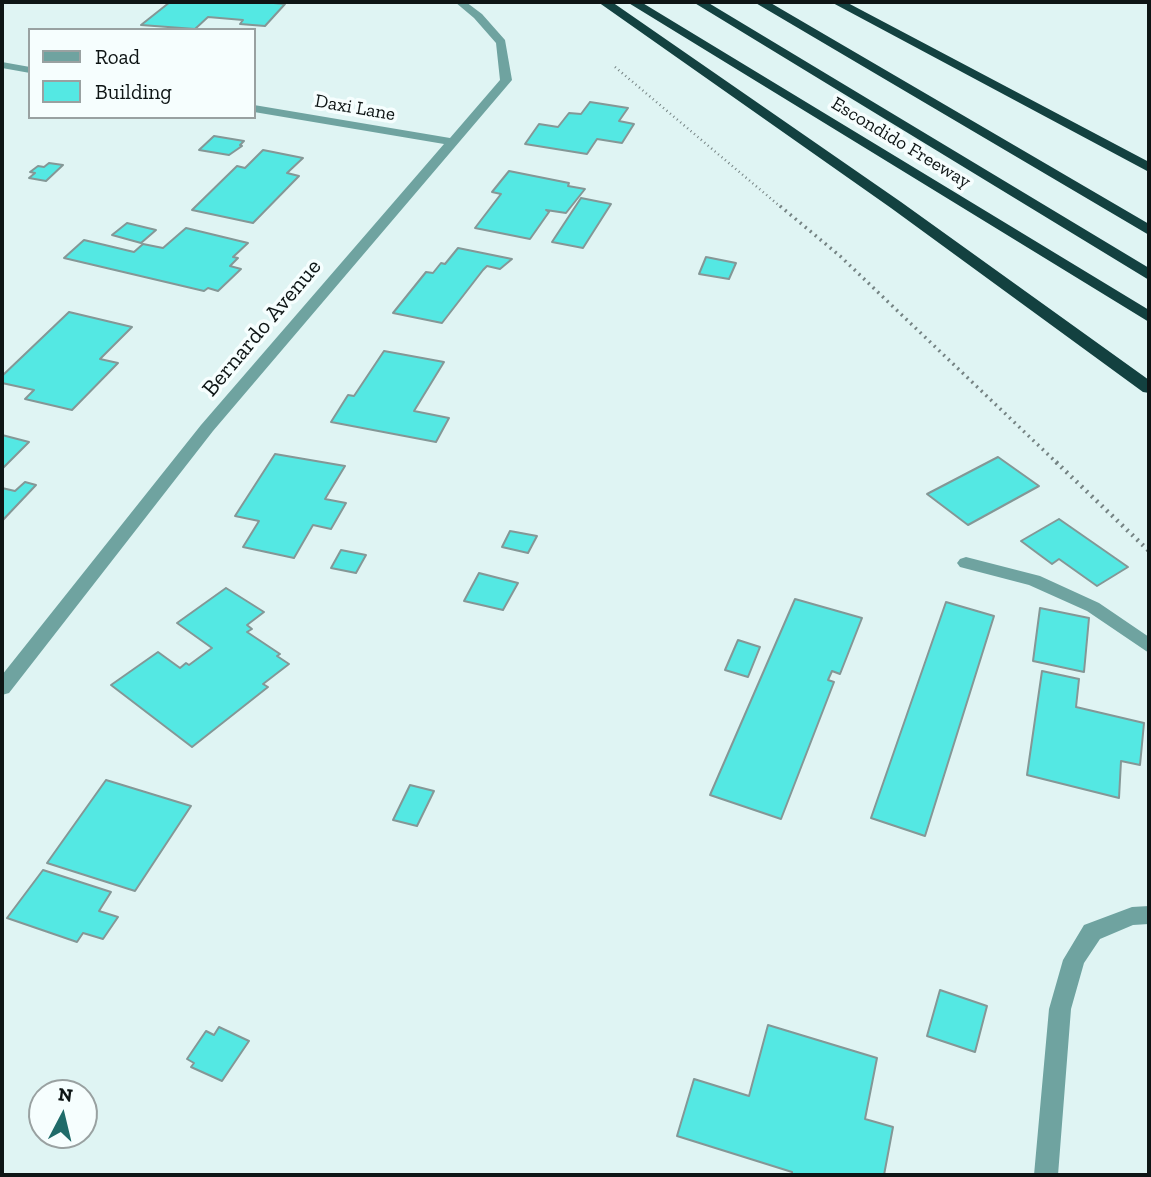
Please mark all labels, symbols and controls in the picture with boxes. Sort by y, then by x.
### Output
legend [28,28,256,119]
text: Road [95,44,140,69]
text: Building [95,79,172,104]
street label: Daxi Lane [313,90,397,126]
street label: Escondido Freeway [827,92,975,194]
street label: Bernardo Avenue [197,254,327,402]
north arrow [28,1079,98,1149]
text: N [57,1082,74,1107]

